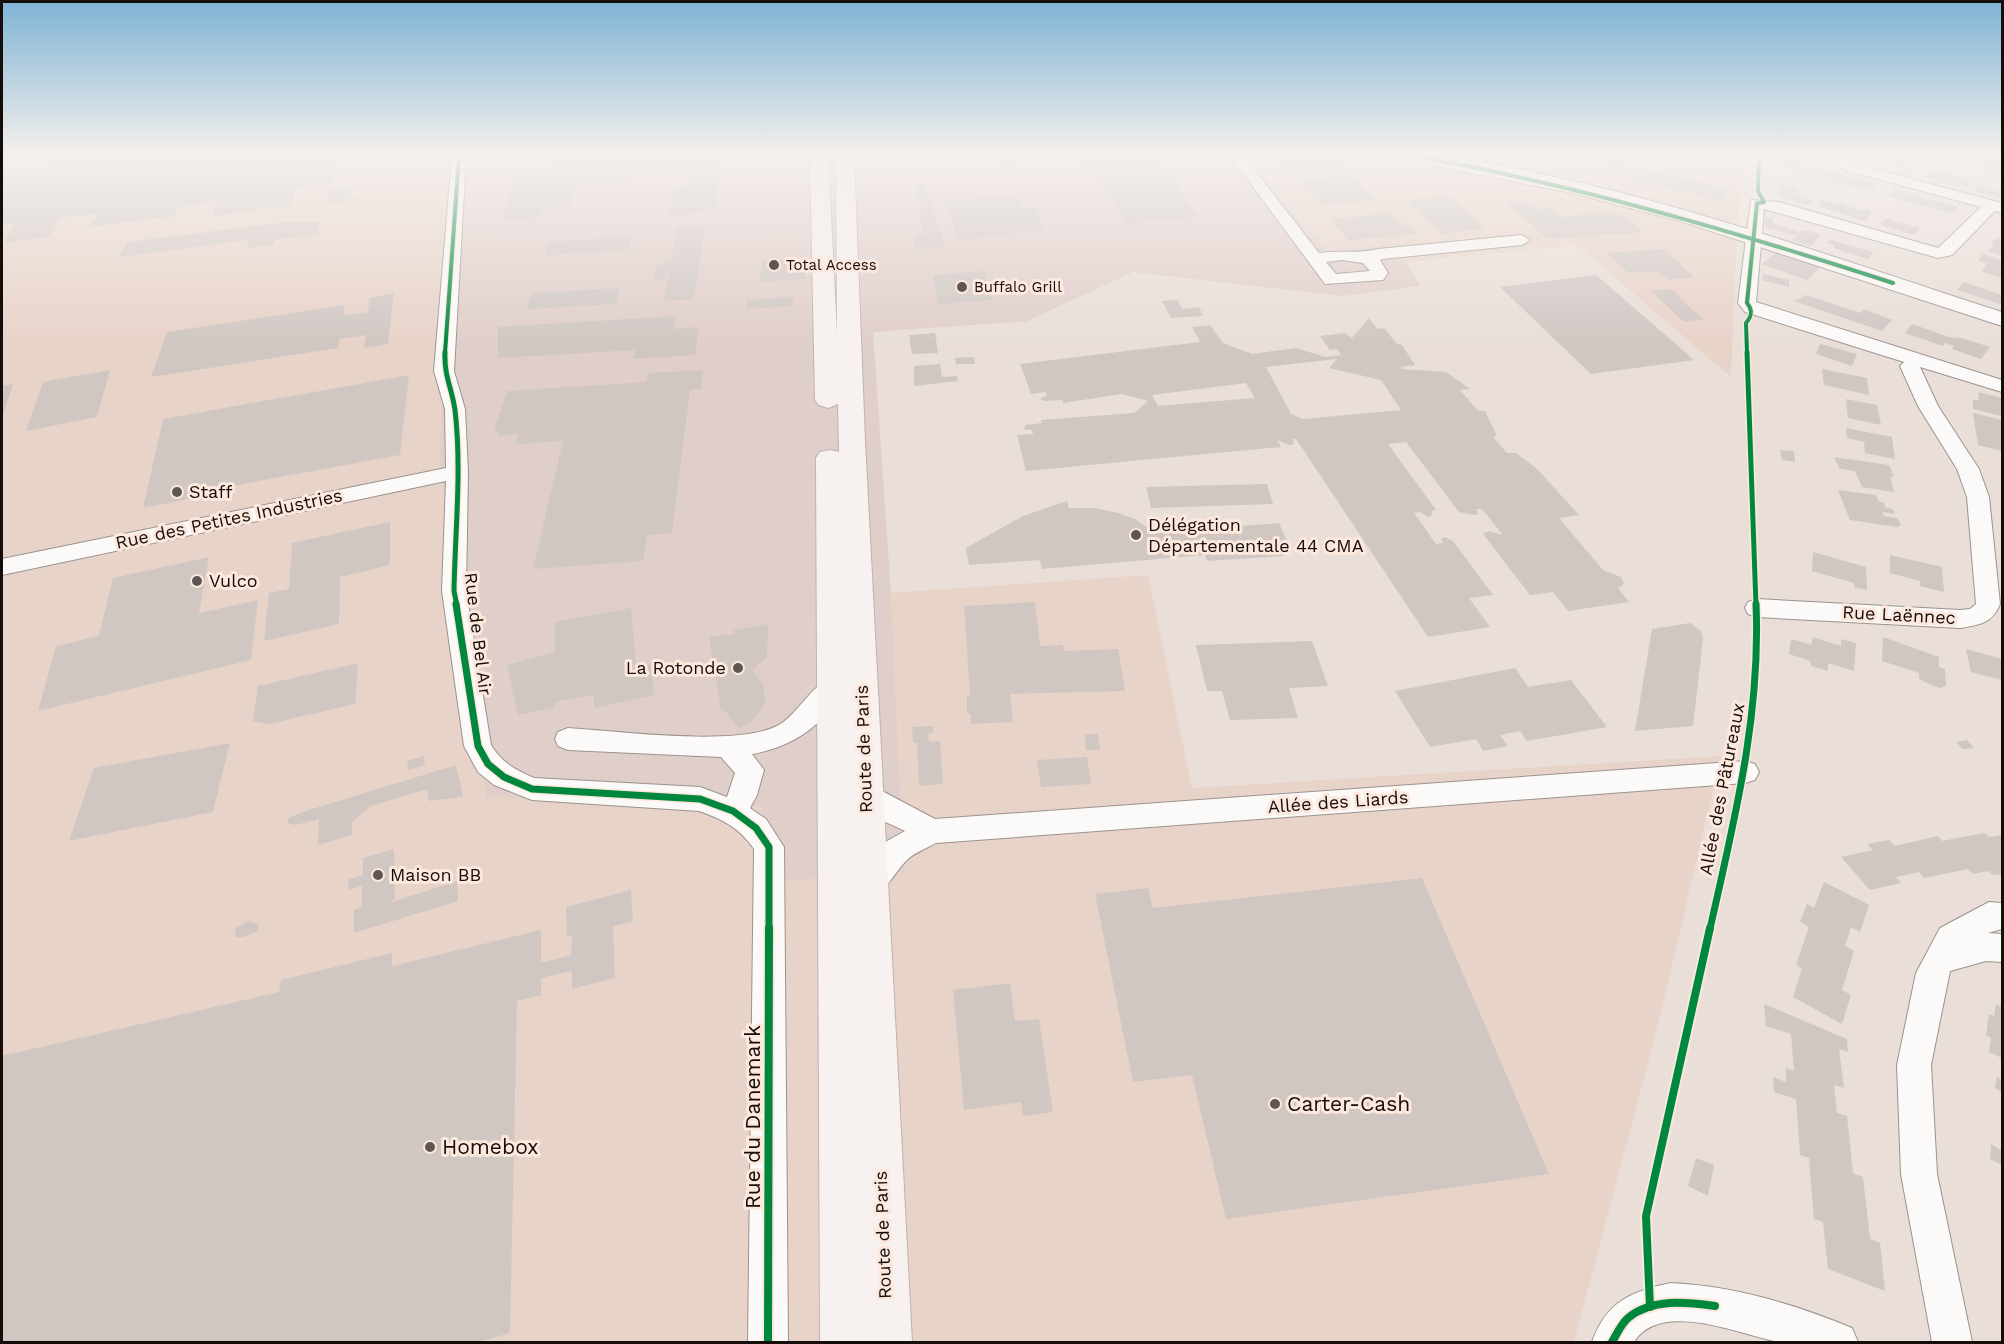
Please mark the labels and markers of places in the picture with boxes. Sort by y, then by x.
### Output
place label: Total Access [786,256,877,274]
marker: Total Access [767,258,781,272]
place label: Buffalo Grill [974,278,1062,296]
marker: Buffalo Grill [955,280,969,294]
place label: Staff [189,481,232,502]
marker: Staff [170,485,184,499]
place label: Délégation Départementale 44 CMA [1148,514,1364,556]
marker: Délégation Départementale 44 CMA [1129,528,1143,542]
place label: Vulco [209,570,258,591]
marker: Vulco [190,574,204,588]
place label: La Rotonde [626,657,726,678]
marker: La Rotonde [731,661,745,675]
place label: Maison BB [390,864,481,885]
marker: Maison BB [371,868,385,882]
place label: Carter-Cash [1287,1091,1410,1116]
marker: Carter-Cash [1268,1097,1282,1111]
place label: Homebox [442,1134,539,1159]
marker: Homebox [423,1140,437,1154]

